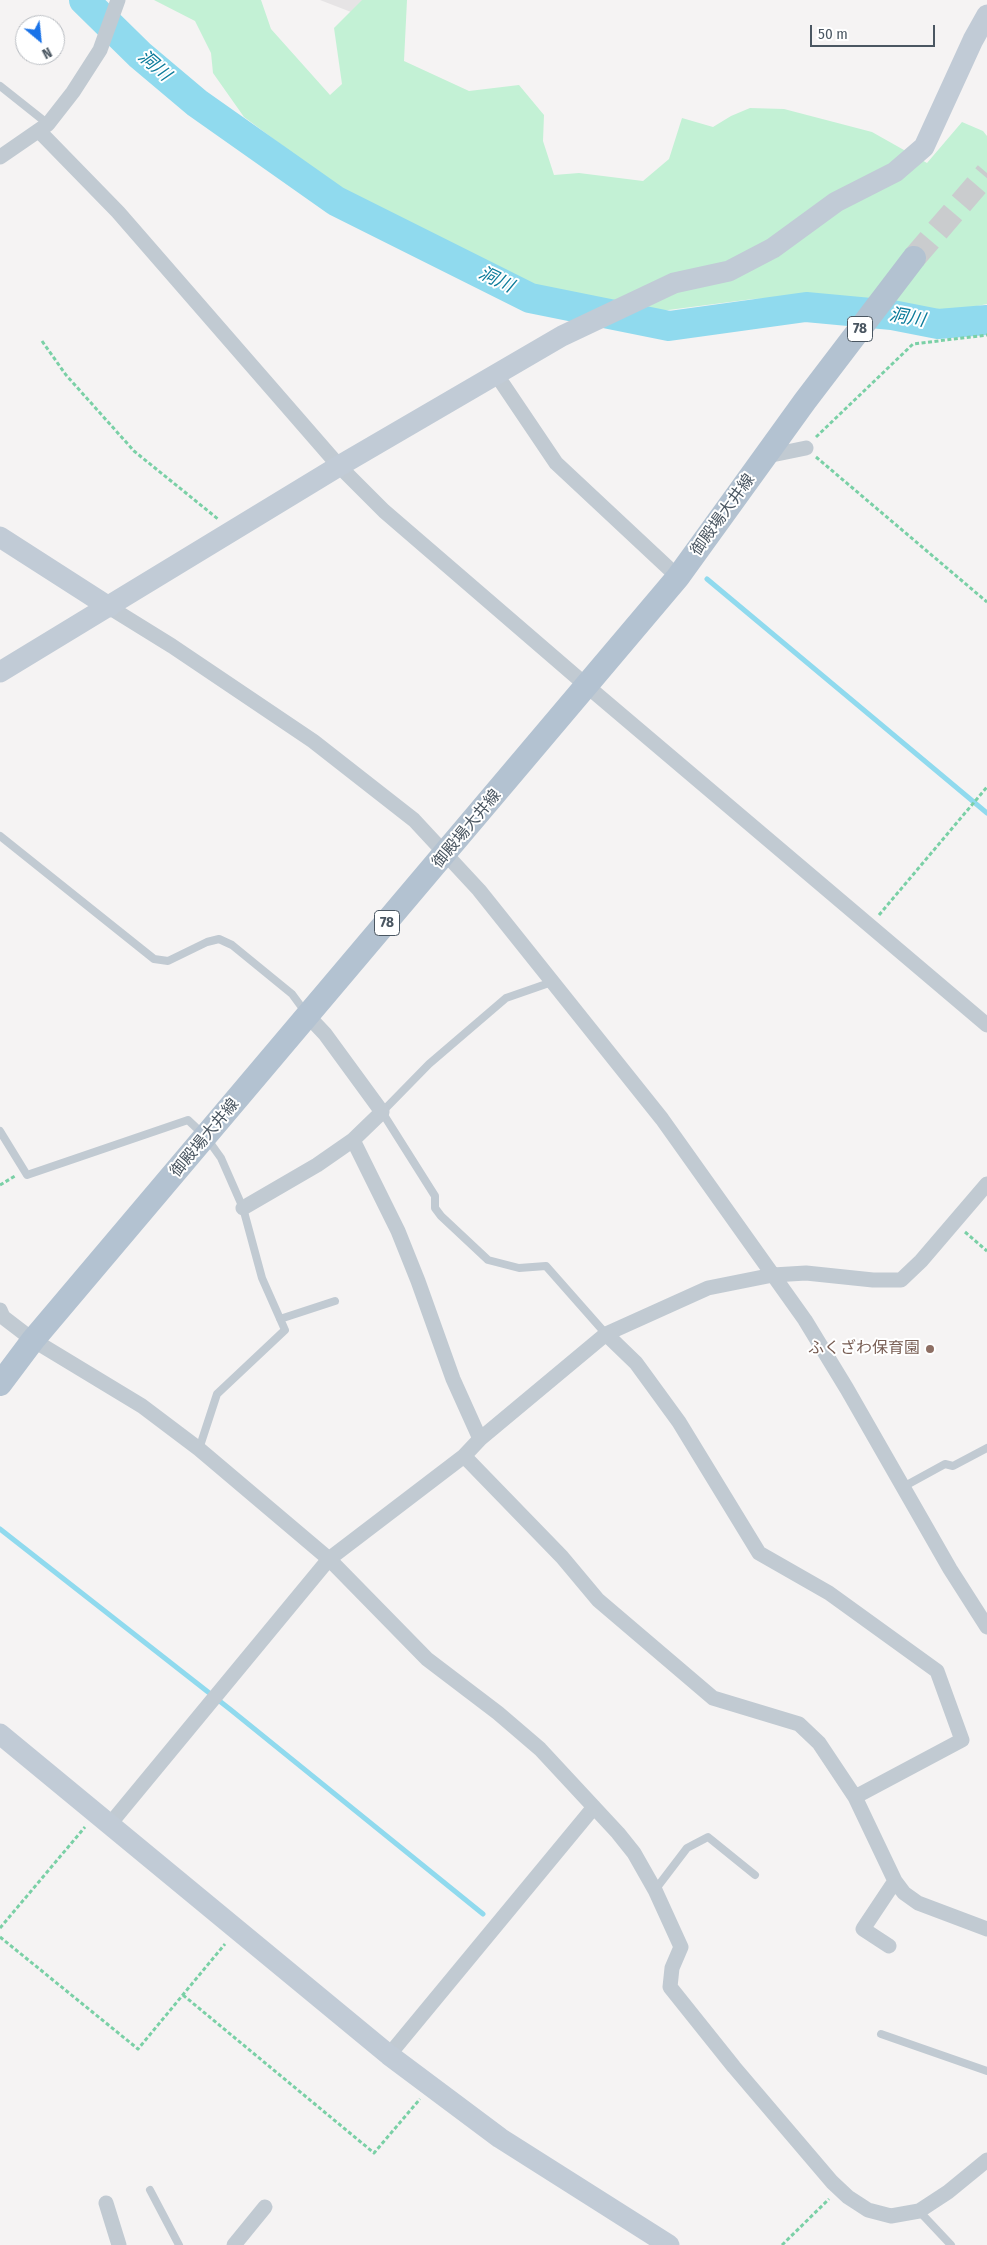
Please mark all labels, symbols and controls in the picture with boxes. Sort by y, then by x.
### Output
north arrow [15,15,65,65]
scale bar [812,15,937,47]
text: 50 m [818,25,848,43]
text: N [39,43,55,62]
water label: 洞川 [133,46,175,86]
water label: 洞川 [475,262,517,298]
water label: 洞川 [887,304,927,332]
road number: 78 [848,316,872,342]
street label: 御殿場大井線 [687,471,759,559]
street label: 御殿場大井線 [429,786,505,872]
road number: 78 [374,910,400,936]
street label: 御殿場大井線 [167,1095,243,1181]
place label: ふくざわ保育園 [808,1339,920,1359]
marker: ふくざわ保育園 [924,1343,936,1355]

